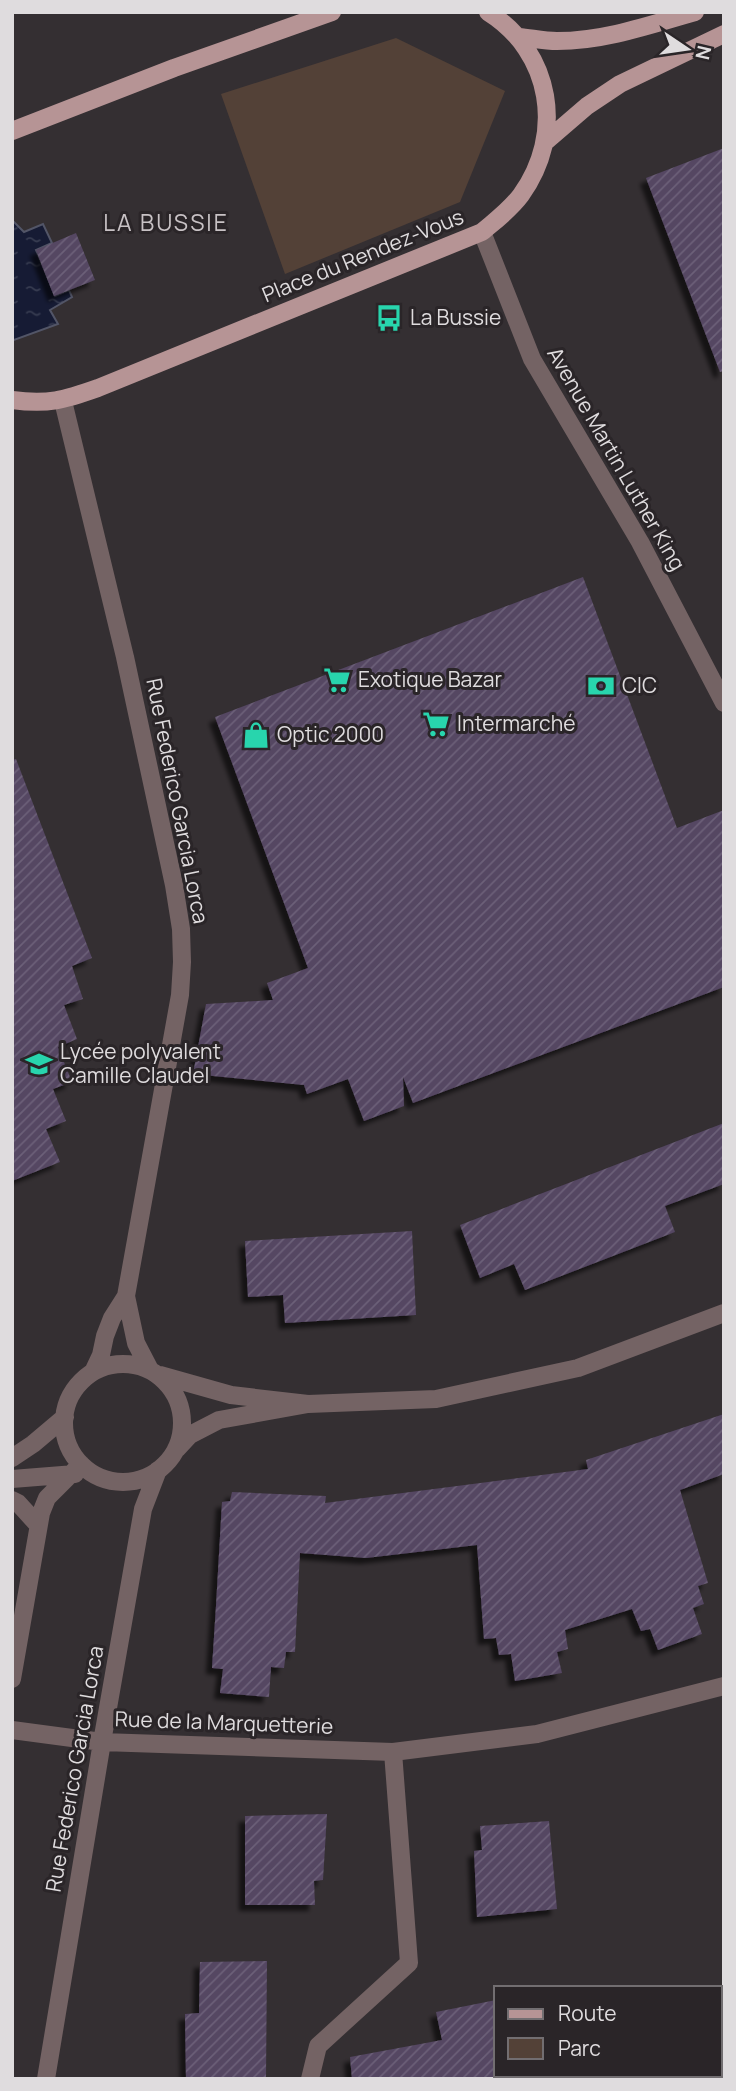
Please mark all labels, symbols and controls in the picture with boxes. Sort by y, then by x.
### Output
north arrow [652,14,722,84]
text: N [689,43,718,62]
street label: Place du Rendez-Vous [258,202,467,308]
district label: LA BUSSIE [103,206,229,238]
bus stop icon: La Bussie [374,303,404,333]
place label: La Bussie [410,303,501,331]
street label: Avenue Martin Luther King [541,342,692,575]
supermarket icon: Exotique Bazar [322,665,352,695]
place label: Exotique Bazar [358,665,502,693]
bank icon: CIC [586,671,616,701]
place label: CIC [622,671,657,699]
street label: Rue Federico Garcia Lorca [140,676,216,926]
supermarket icon: Intermarché [421,709,451,739]
place label: Intermarché [457,709,575,737]
shop icon: Optic 2000 [241,720,271,750]
place label: Optic 2000 [277,720,384,748]
place label: Lycée polyvalent Camille Claudel [60,1037,221,1089]
school or university icon: Lycée polyvalent Camille Claudel [24,1049,54,1079]
street label: Rue Federico Garcia Lorca [39,1644,109,1894]
street label: Rue de la Marquetterie [114,1704,334,1740]
legend [494,1986,722,2077]
text: Route [558,1999,616,2027]
text: Parc [558,2034,601,2062]

